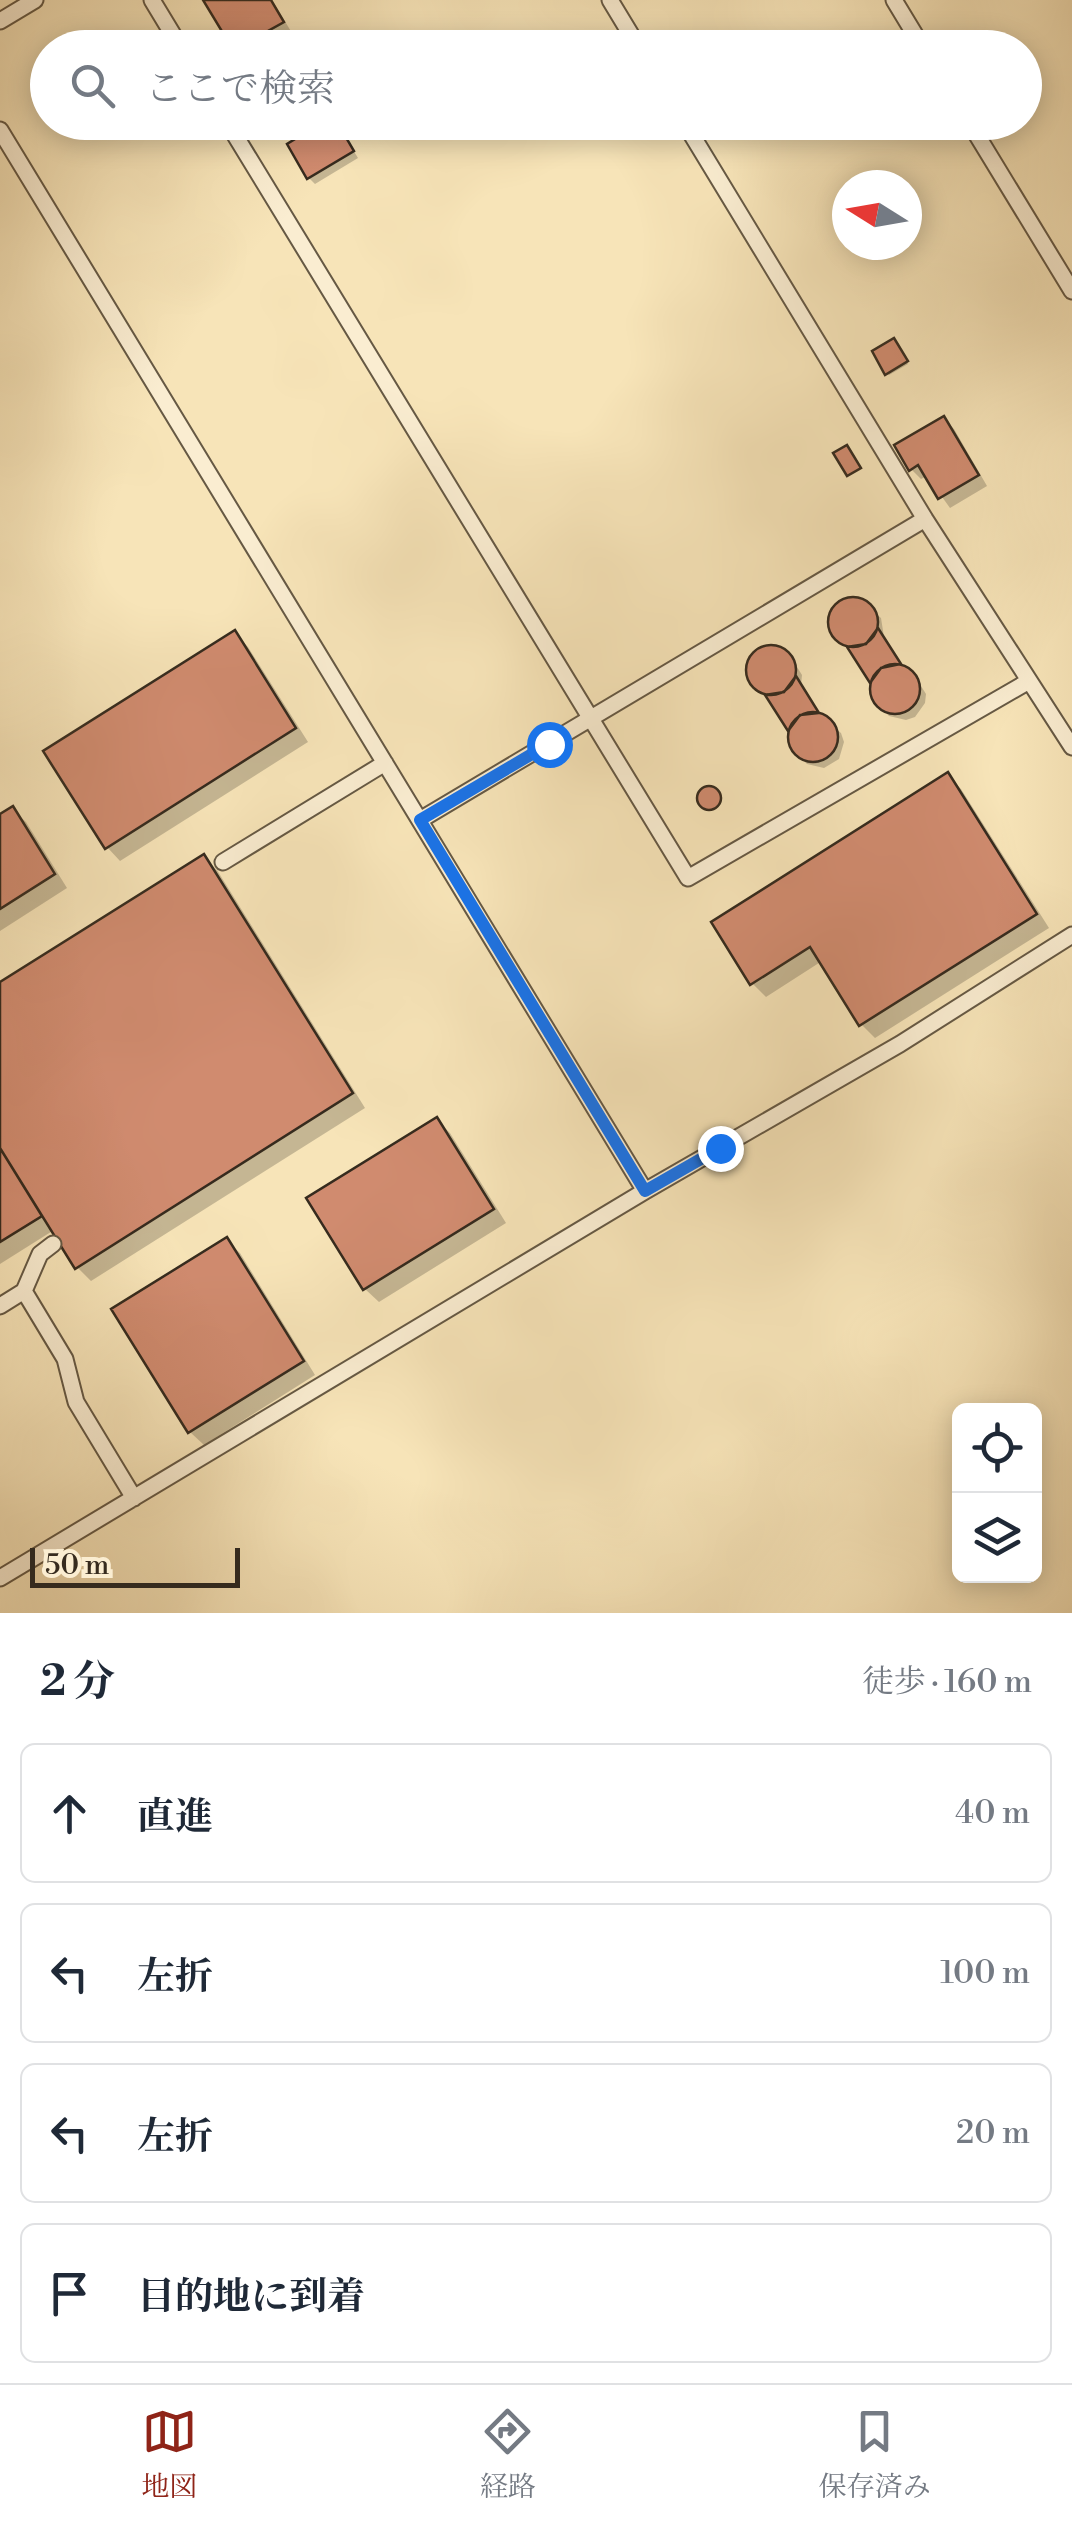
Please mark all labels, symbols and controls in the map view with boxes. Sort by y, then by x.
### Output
search box [30,30,1042,140]
icon: search [65,58,120,113]
text: ここで検索 [145,66,335,113]
north arrow [832,170,922,260]
route start [527,722,573,768]
route end [698,1126,744,1172]
map controls [952,1403,1042,1583]
button: locate [952,1403,1042,1493]
button: layers [952,1493,1042,1583]
scale bar [30,1543,240,1588]
text: 50 m [45,1548,109,1583]
text: 2 分 [40,1656,115,1709]
text: 徒歩 · 160 m [862,1662,1032,1702]
icon: ahead [42,1786,97,1841]
text: 40 m [955,1793,1030,1833]
text: 直進 [137,1794,213,1841]
icon: left [42,1946,97,2001]
text: 100 m [940,1953,1030,1993]
text: 左折 [137,1954,213,2001]
icon: left [42,2106,97,2161]
text: 20 m [956,2113,1030,2153]
text: 左折 [137,2114,213,2161]
icon: arrive [42,2266,97,2321]
text: 目的地に到着 [137,2274,365,2321]
tab: 地図 [141,2404,197,2505]
tab: 経路 [480,2404,536,2505]
tab: 保存済み [819,2404,931,2505]

